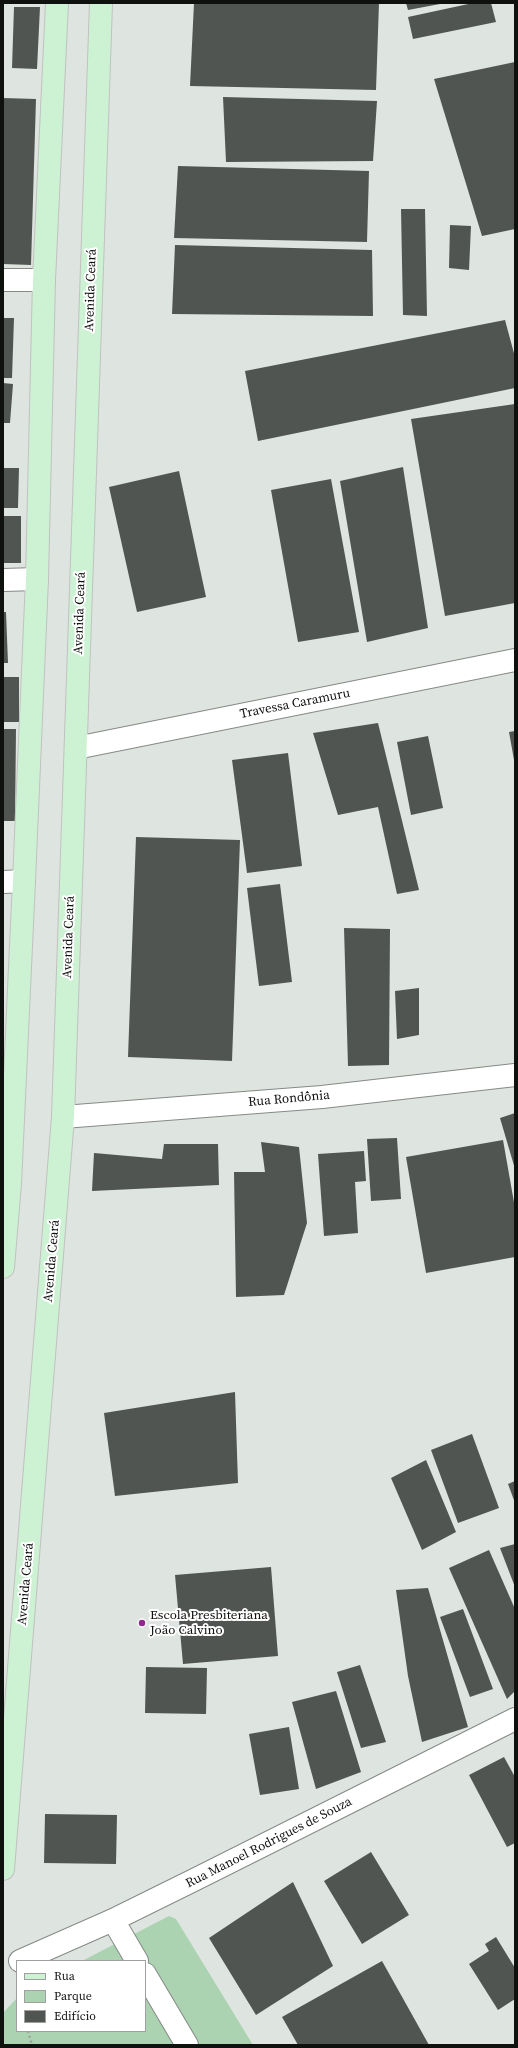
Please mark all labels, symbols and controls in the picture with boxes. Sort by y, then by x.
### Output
street label: Avenida Ceará [82,248,100,332]
street label: Avenida Ceará [71,571,89,655]
street label: Travessa Caramuru [239,686,351,722]
street label: Avenida Ceará [60,895,78,979]
street label: Rua Rondônia [248,1088,330,1110]
street label: Avenida Ceará [41,1219,63,1303]
street label: Avenida Ceará [15,1542,37,1626]
place label: Escola Presbiteriana João Calvino [150,1608,268,1639]
marker: Escola Presbiteriana João Calvino [137,1618,147,1628]
street label: Rua Manoel Rodrigues de Souza [183,1794,355,1892]
legend [16,1960,146,2032]
text: Rua [54,1968,75,1984]
text: Parque [54,1988,92,2004]
text: Edifício [54,2008,96,2024]

